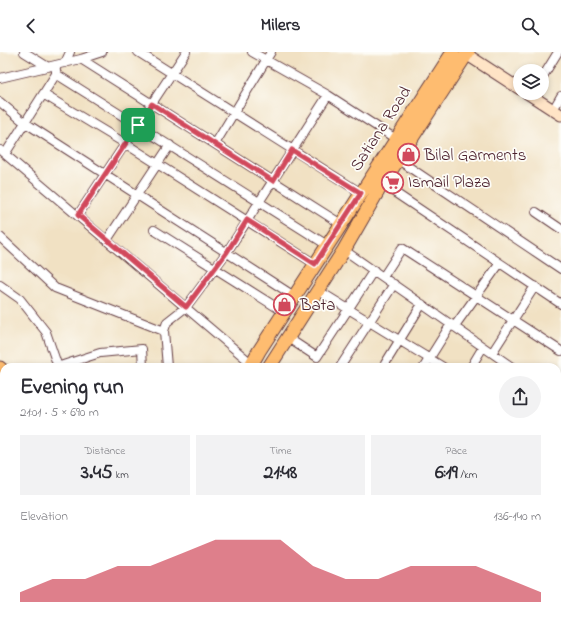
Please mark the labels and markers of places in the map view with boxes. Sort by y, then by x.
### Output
pin [121,108,155,142]
shop icon: Bilal Garments [395,142,421,168]
place label: Bilal Garments [423,143,526,168]
supermarket icon: Ismail Plaza [380,169,406,195]
place label: Ismail Plaza [408,170,490,195]
shop icon: Bata [271,292,297,318]
place label: Bata [299,293,336,318]

